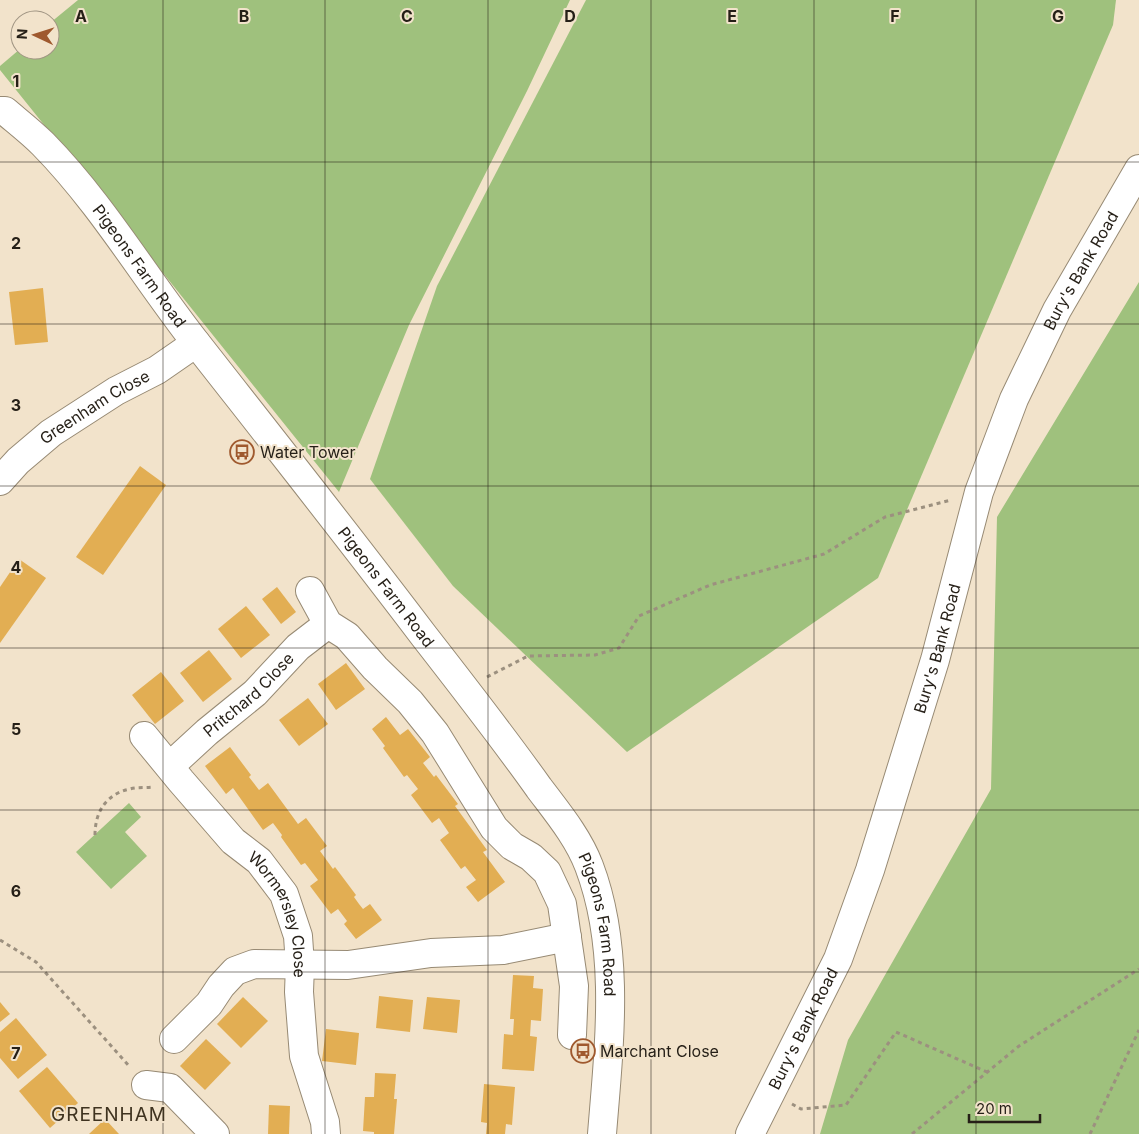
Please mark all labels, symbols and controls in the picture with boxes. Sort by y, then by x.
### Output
text: A [75,6,87,26]
text: B [239,6,249,26]
text: C [401,6,413,26]
text: D [564,6,576,26]
text: E [727,6,737,26]
text: F [890,6,900,26]
text: G [1052,6,1064,26]
north arrow [10,10,60,60]
text: N [13,28,30,40]
text: 1 [13,71,19,91]
street label: Pigeons Farm Road [89,200,191,331]
street label: Bury's Bank Road [1039,208,1122,333]
text: 2 [11,233,21,253]
street label: Greenham Close [35,366,153,448]
text: 3 [11,395,21,415]
bus stop icon: Water Tower [229,439,255,465]
place label: Water Tower [260,442,355,462]
street label: Pigeons Farm Road [334,523,439,651]
text: 4 [11,557,22,577]
street label: Bury's Bank Road [909,581,965,716]
street label: Pritchard Close [199,648,298,741]
text: 5 [11,719,21,739]
street label: Wormersley Close [245,847,310,978]
street label: Pigeons Farm Road [574,849,620,997]
text: 6 [11,881,21,901]
street label: Bury's Bank Road [764,964,842,1093]
bus stop icon: Marchant Close [570,1038,596,1064]
place label: Marchant Close [600,1041,719,1061]
text: 7 [11,1043,21,1063]
scale bar [969,1092,1040,1124]
text: 20 m [976,1099,1012,1118]
district label: GREENHAM [51,1103,167,1126]

